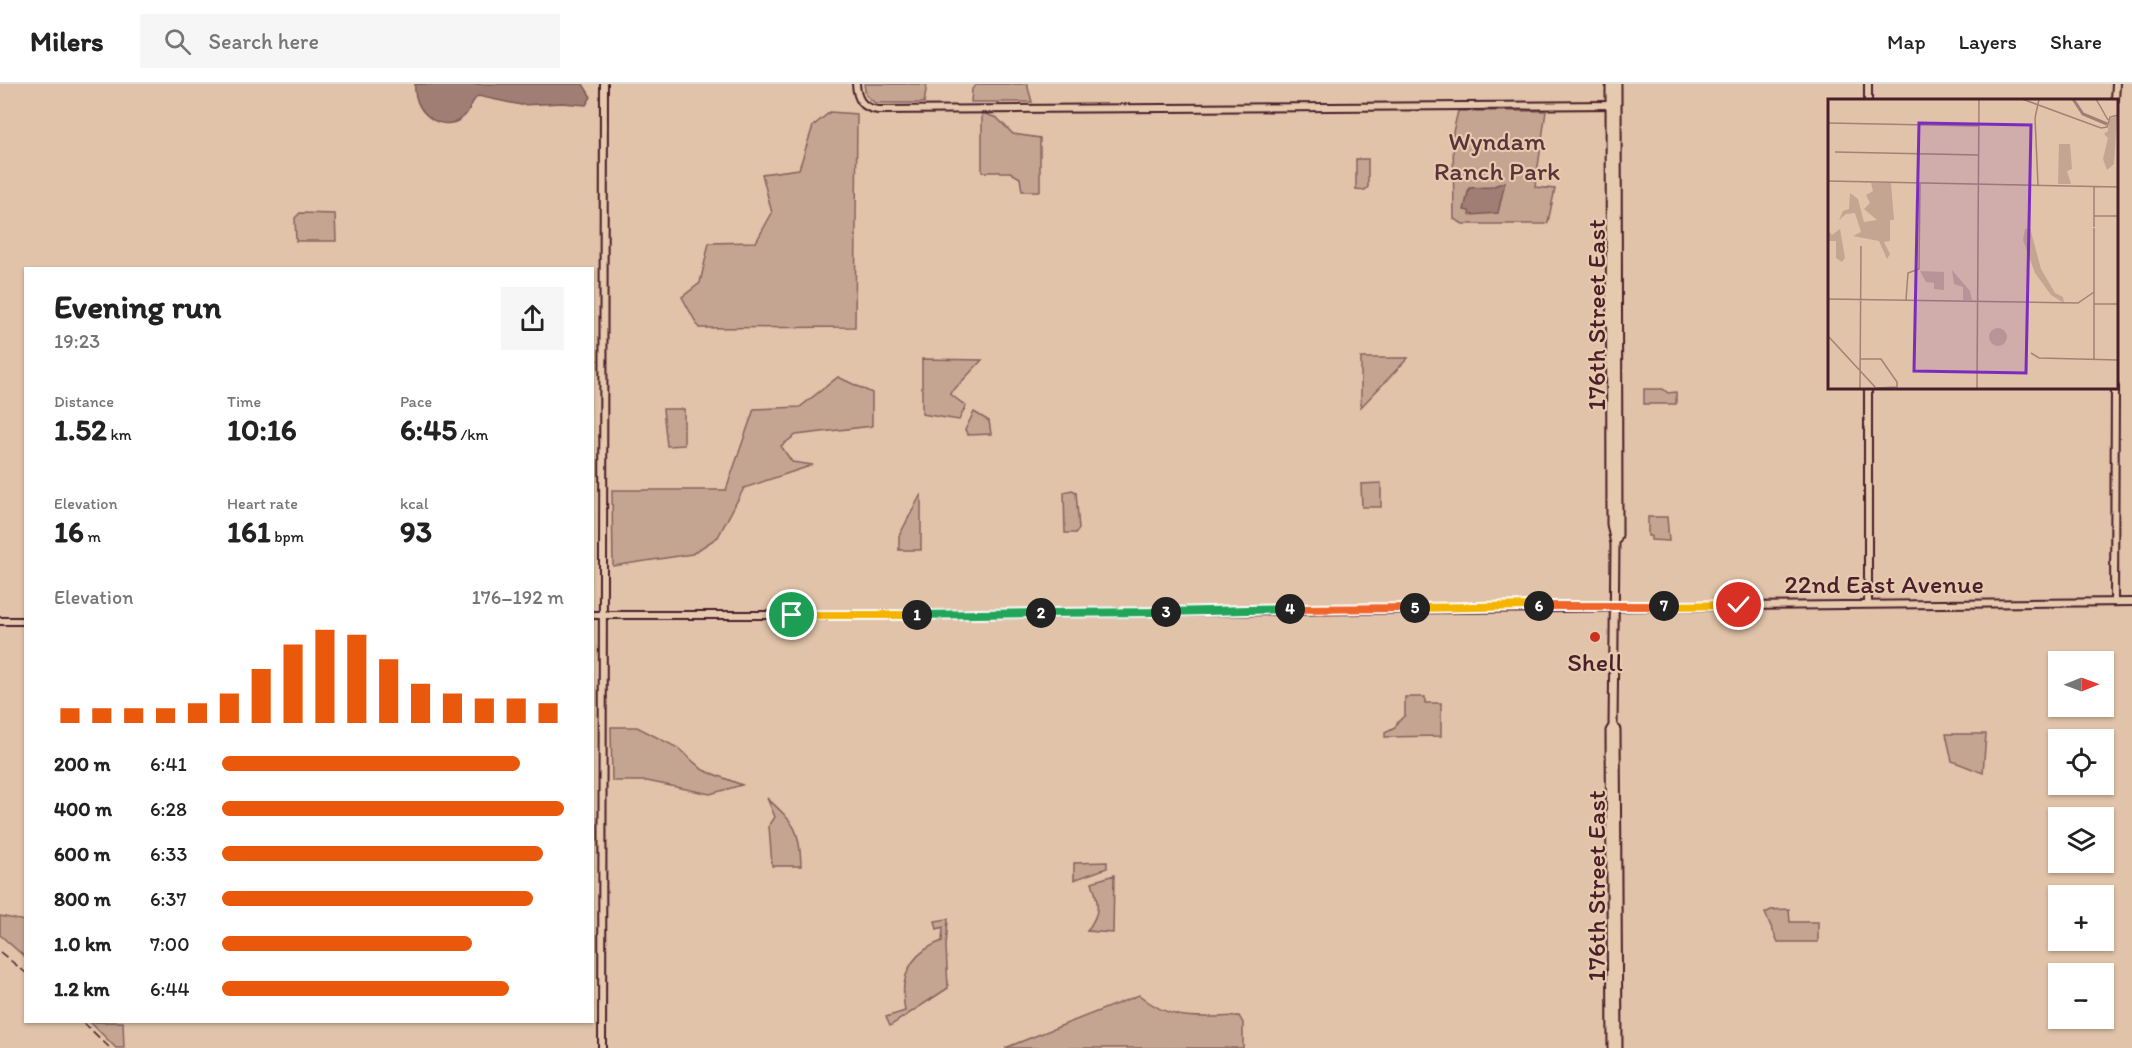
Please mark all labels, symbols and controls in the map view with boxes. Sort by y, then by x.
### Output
search box [140,14,560,68]
text: Milers [30,24,104,58]
icon: search [161,25,194,58]
text: Search here [209,28,319,55]
text: Map [1887,29,1926,54]
text: Layers [1959,29,2017,54]
text: Share [2050,29,2102,54]
inset map [1828,99,2117,388]
park label: Wyndam Ranch Park [1434,125,1560,187]
street label: 176th Street East [1580,219,1612,411]
text: Evening run [54,287,221,326]
button: share [501,287,564,350]
text: 19:23 [54,329,100,353]
text: Distance [54,392,114,411]
text: Time [227,392,261,411]
text: Pace [400,392,432,411]
text: 1.52 [54,411,107,448]
text: 10:16 [227,411,297,448]
text: 6:45 [400,411,457,448]
text: km [107,425,132,444]
text: /km [457,425,489,444]
text: Elevation [54,494,118,513]
text: Heart rate [227,494,298,513]
text: kcal [400,494,428,513]
text: 16 [54,513,84,550]
text: 161 [227,513,271,550]
text: 93 [400,513,432,550]
text: m [84,527,101,546]
text: bpm [271,527,304,546]
street label: 22nd East Avenue [1784,568,1984,600]
pin [1713,579,1764,630]
text: Elevation [54,585,133,609]
text: 176–192 m [471,585,564,609]
icon: check [1722,588,1755,621]
pin [766,589,817,640]
pin: 6 [1524,591,1554,621]
pin: 7 [1649,591,1679,621]
pin: 5 [1400,593,1430,623]
pin: 4 [1275,594,1305,624]
text: 6 [1535,596,1543,615]
text: 7 [1660,596,1668,615]
pin: 3 [1151,597,1181,627]
icon: arrive [775,598,808,631]
pin: 2 [1026,598,1056,628]
text: 5 [1411,598,1419,617]
text: 4 [1285,599,1295,618]
pin: 1 [902,600,932,630]
text: 3 [1162,602,1170,621]
text: 2 [1037,603,1045,622]
text: 1 [913,605,921,624]
marker: Shell [1588,630,1602,644]
place label: Shell [1567,646,1623,678]
north arrow [2048,651,2114,717]
map controls [2048,651,2114,1029]
button: locate [2048,729,2114,795]
text: 200 m [54,752,110,776]
text: 6:41 [150,752,187,776]
street label: 176th Street East [1580,790,1612,982]
text: 400 m [54,797,112,821]
text: 6:28 [150,797,187,821]
button: layers [2048,807,2114,873]
text: 600 m [54,842,111,866]
text: 6:33 [150,842,187,866]
button: + [2048,885,2114,951]
text: 800 m [54,887,111,911]
text: 6:37 [150,887,186,911]
text: 1.0 km [54,932,111,956]
text: 7:00 [150,932,189,956]
button: − [2048,963,2114,1029]
text: 1.2 km [54,977,110,1001]
text: 6:44 [150,977,190,1001]

